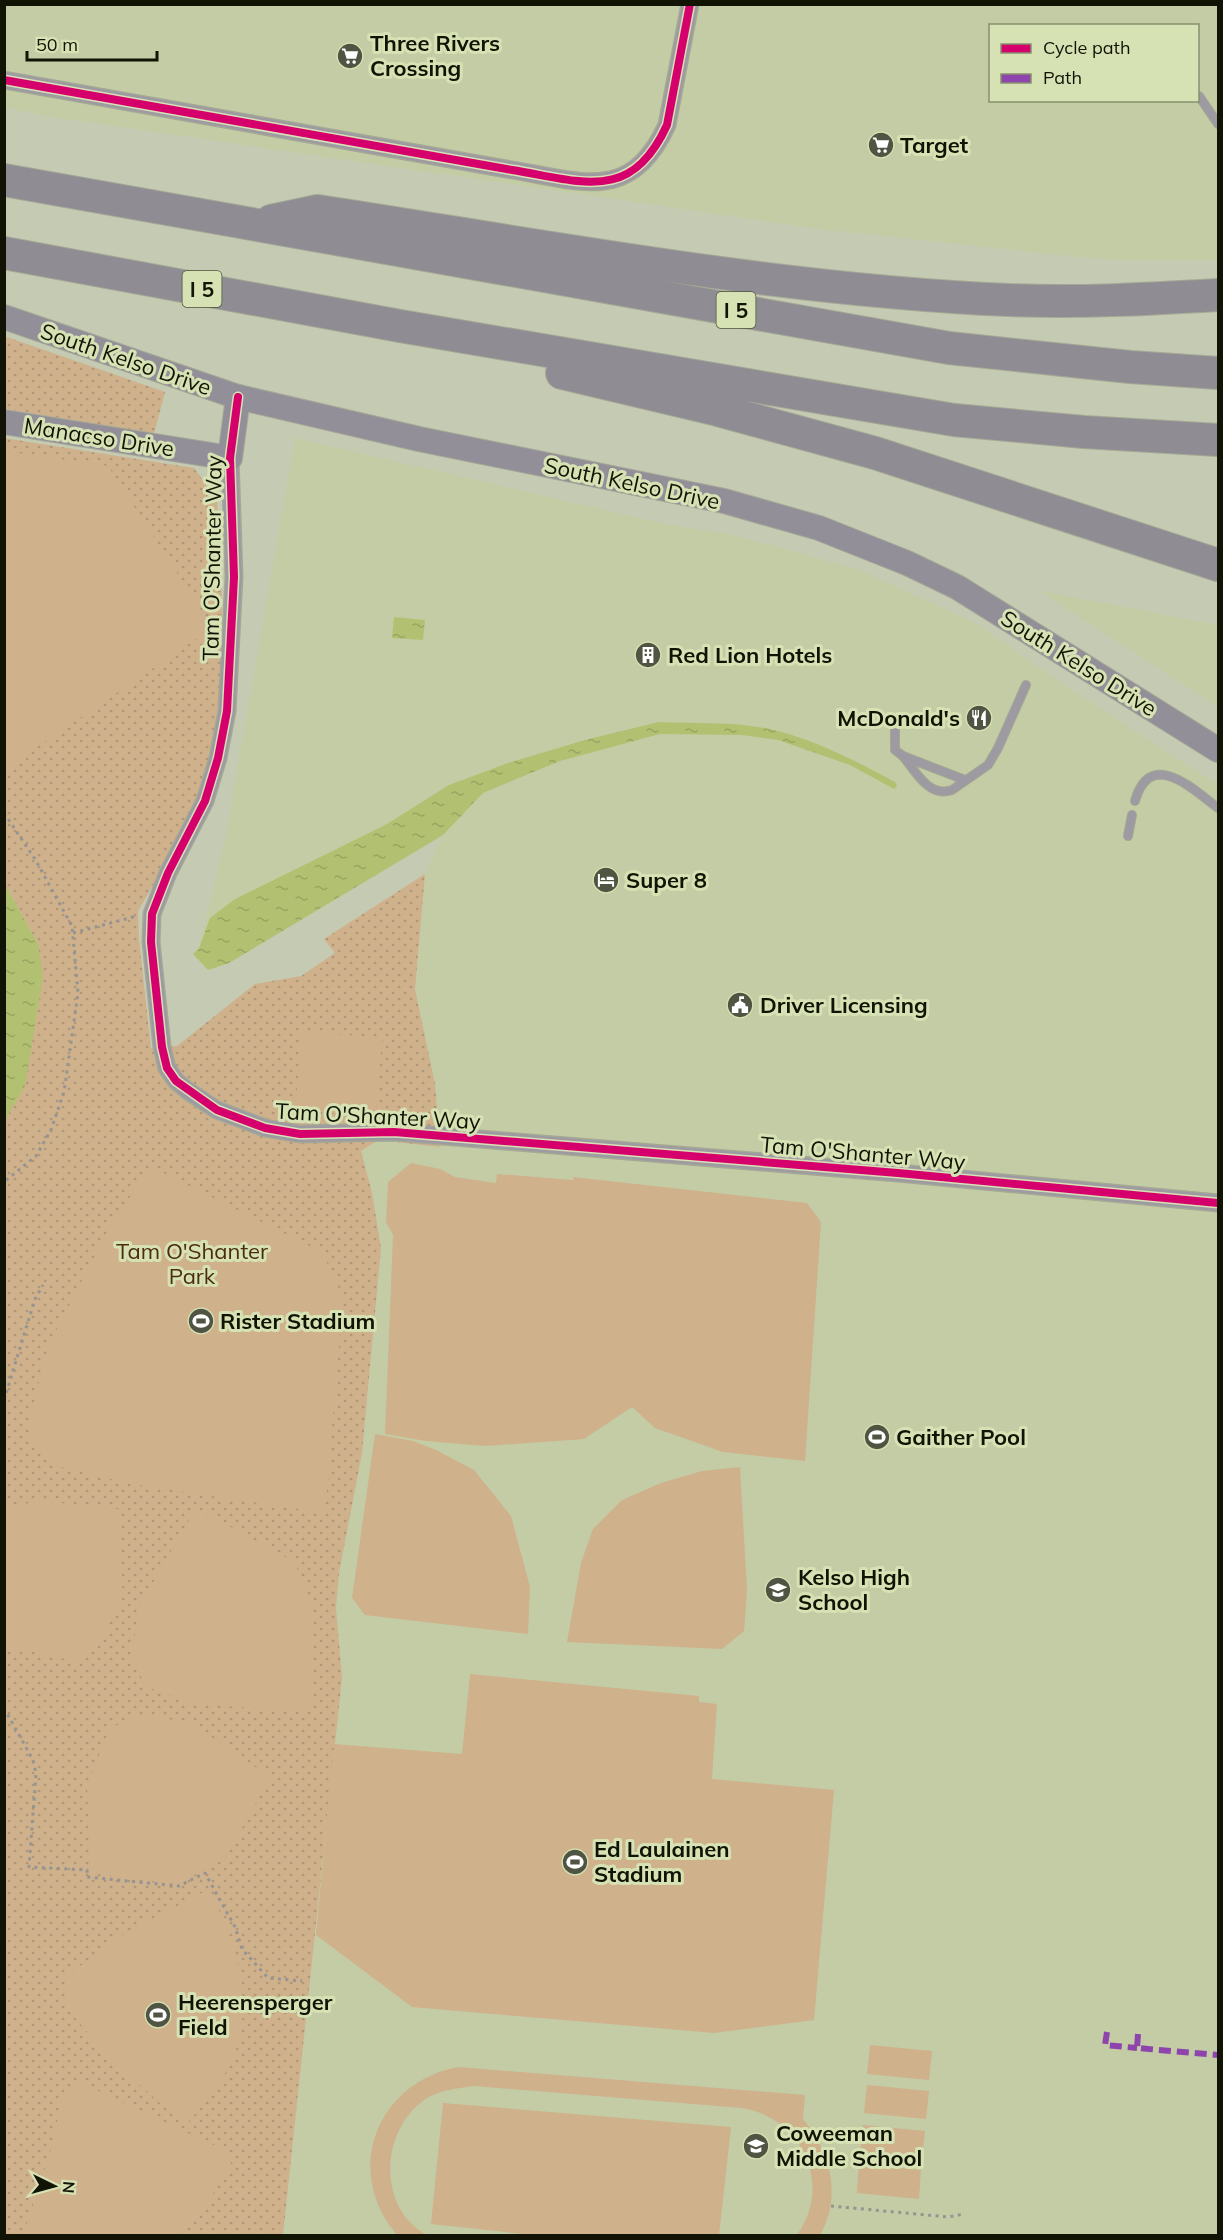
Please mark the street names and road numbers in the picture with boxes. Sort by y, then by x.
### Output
road number: I 5 [182,271,222,307]
road number: I 5 [716,292,756,328]
street label: South Kelso Drive [37,317,215,401]
street label: Manacso Drive [22,411,176,463]
street label: South Kelso Drive [542,451,722,515]
street label: Tam O'Shanter Way [196,455,228,661]
street label: South Kelso Drive [996,604,1162,722]
street label: Tam O'Shanter Way [275,1097,482,1135]
street label: Tam O'Shanter Way [759,1130,967,1176]

